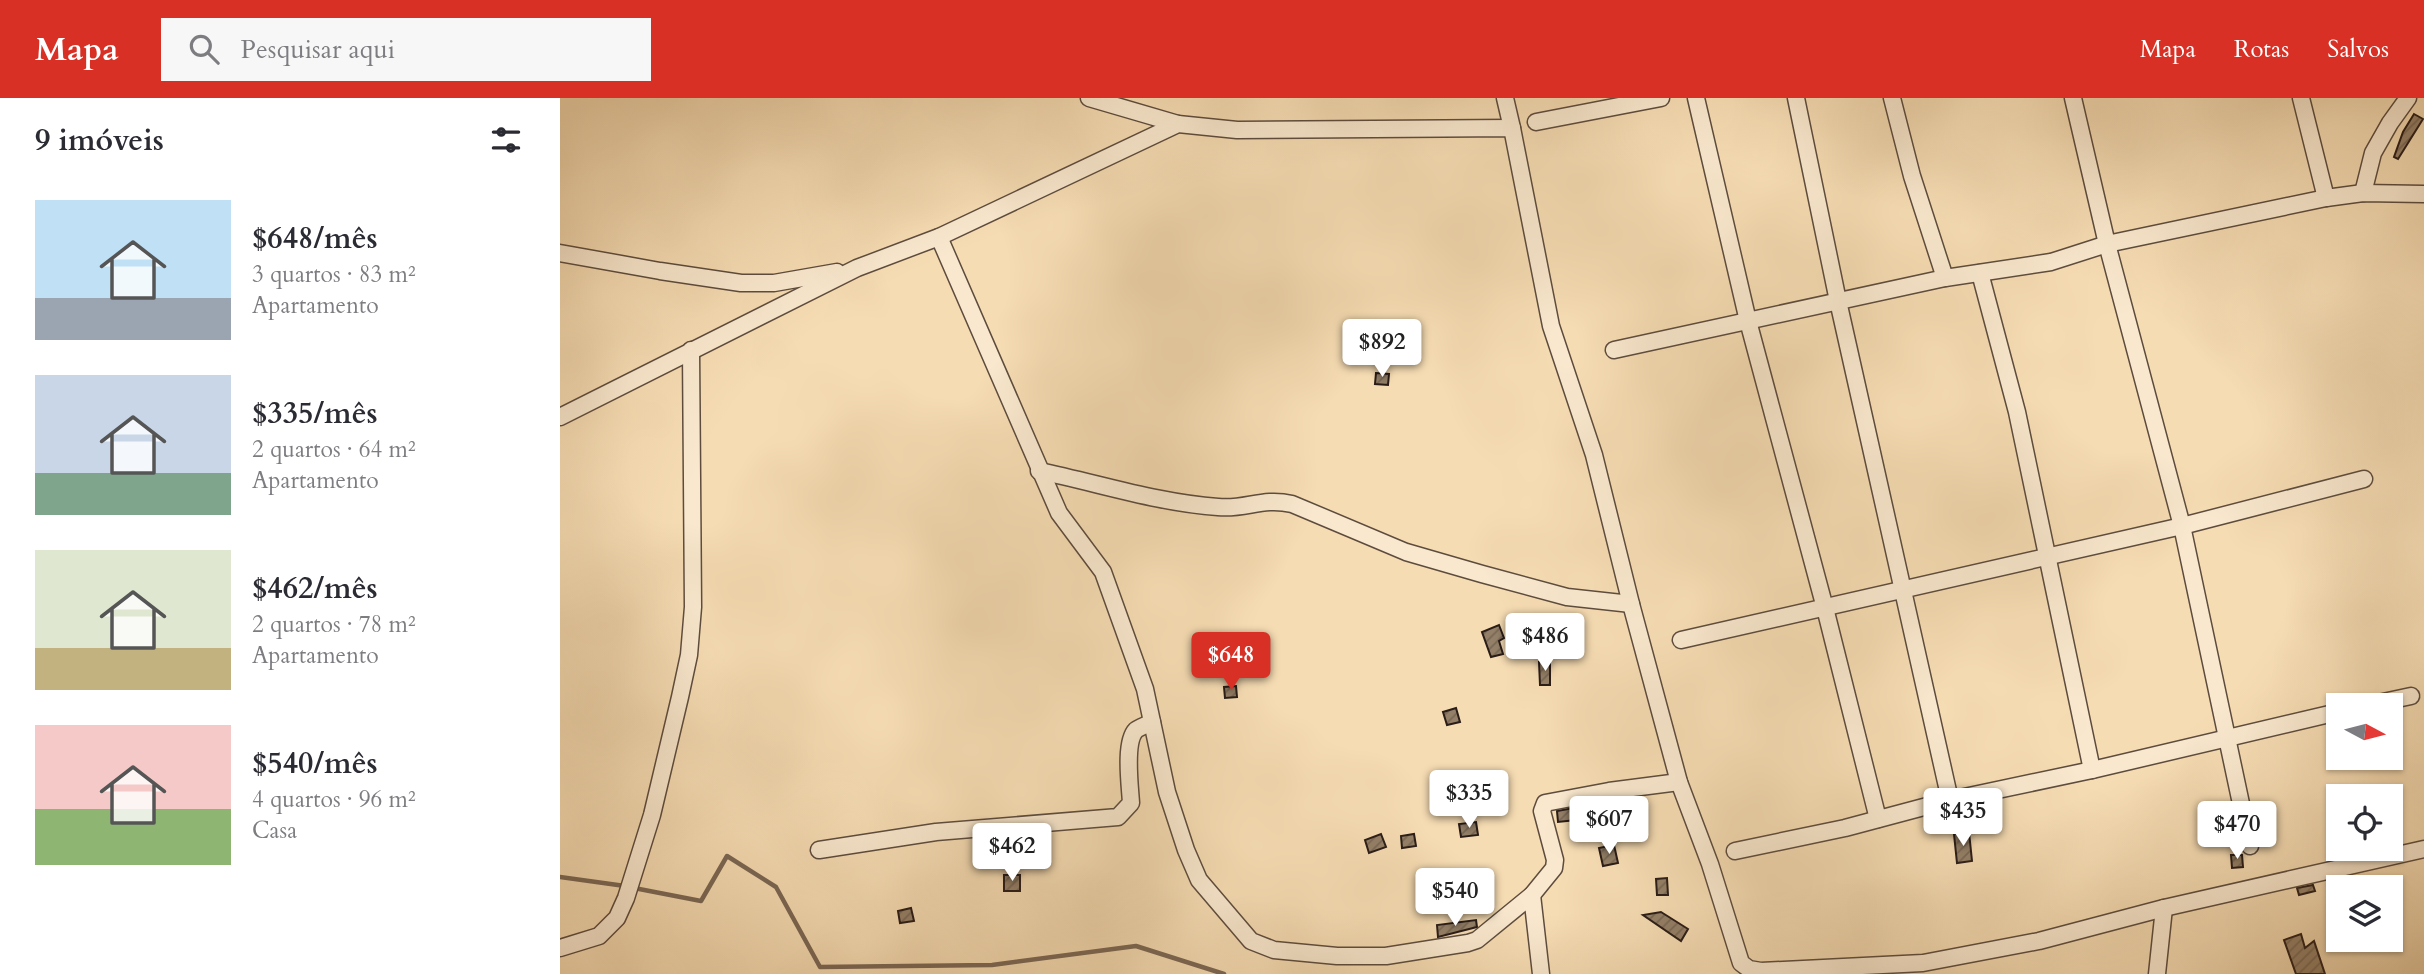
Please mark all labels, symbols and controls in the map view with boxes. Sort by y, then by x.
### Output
search box [161,18,651,81]
text: Mapa [35,27,119,72]
icon: search [185,30,223,68]
text: Pesquisar aqui [241,32,395,67]
text: Mapa [2140,33,2196,66]
text: Rotas [2234,33,2289,66]
text: Salvos [2327,33,2389,66]
text: 9 imóveis [35,120,164,161]
icon: filters [487,121,525,159]
text: $648/mês [252,218,378,259]
icon: home [91,228,175,312]
text: 3 quartos · 83 m² [252,259,416,290]
text: Apartamento [252,290,379,321]
pin: $892 [1341,320,1423,379]
text: $892 [1358,326,1406,357]
text: $335/mês [252,393,378,434]
icon: home [91,403,175,487]
text: 2 quartos · 64 m² [252,434,416,465]
text: Apartamento [252,465,379,496]
text: $462/mês [252,568,378,609]
icon: home [91,578,175,662]
text: 2 quartos · 78 m² [252,609,416,640]
pin: $486 [1504,614,1586,673]
text: $486 [1521,620,1569,651]
pin: $648 [1190,632,1272,692]
text: $648 [1207,639,1255,670]
text: Apartamento [252,640,379,671]
north arrow [2326,693,2403,770]
map controls [2326,693,2403,952]
text: $540/mês [252,743,378,784]
icon: home [91,753,175,837]
pin: $335 [1428,770,1510,830]
text: $335 [1445,777,1493,808]
text: 4 quartos · 96 m² [252,784,416,815]
button: locate [2326,784,2403,861]
pin: $435 [1922,788,2004,848]
text: $435 [1939,795,1987,826]
pin: $607 [1568,796,1650,856]
pin: $470 [2196,802,2278,861]
text: $607 [1585,803,1633,834]
text: $470 [2213,808,2261,839]
text: Casa [252,815,297,846]
pin: $462 [971,824,1053,883]
text: $462 [988,830,1036,861]
pin: $540 [1414,868,1496,928]
text: $540 [1431,875,1479,906]
button: layers [2326,875,2403,952]

